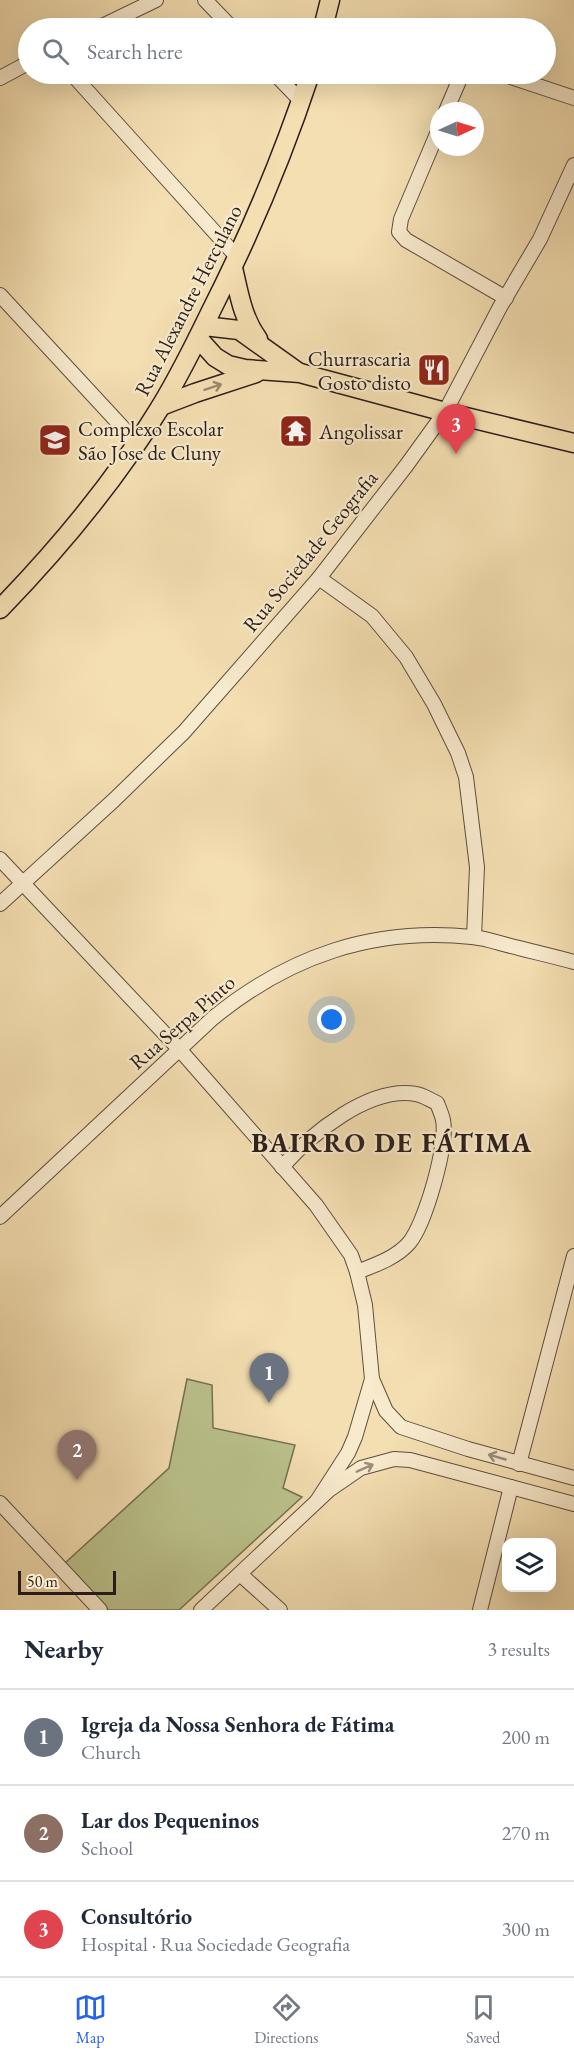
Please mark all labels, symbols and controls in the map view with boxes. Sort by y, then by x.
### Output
search box [18,18,556,84]
icon: search [39,35,72,68]
text: Search here [87,37,182,66]
north arrow [430,102,484,156]
street label: Rua Alexandre Herculano [128,200,248,400]
place label: Churrascaria Gosto disto [308,345,412,396]
restaurant icon: Churrascaria Gosto disto [416,352,452,388]
one-way arrow [203,380,222,391]
pin: 3 [436,404,476,454]
temple icon: Angolissar [278,413,314,449]
place label: Complexo Escolar São Jose de Cluny [78,415,224,466]
place label: Angolissar [318,418,403,445]
school or university icon: Complexo Escolar São Jose de Cluny [37,422,73,458]
street label: Rua Sociedade Geografia [237,464,384,637]
street label: Rua Serpa Pinto [124,969,240,1075]
your location [317,1005,346,1034]
district label: BAIRRO DE FÁTIMA [251,1125,533,1160]
pin: 1 [250,1354,288,1403]
pin: 2 [58,1430,97,1480]
one-way arrow [488,1451,507,1462]
one-way arrow [355,1462,373,1473]
map controls [502,1538,556,1592]
button: layers [502,1538,556,1592]
scale bar [18,1568,116,1596]
text: 50 m [27,1571,58,1592]
text: Nearby [24,1632,104,1666]
text: 3 results [487,1636,550,1662]
text: Igreja da Nossa Senhora de Fátima [81,1710,394,1739]
text: 1 [38,1724,49,1750]
text: 200 m [502,1724,550,1750]
text: Church [81,1739,141,1765]
text: Lar dos Pequeninos [81,1806,259,1835]
text: 2 [38,1820,49,1846]
text: 270 m [502,1820,550,1846]
text: School [81,1835,133,1861]
text: Consultório [81,1902,192,1931]
text: 3 [38,1916,49,1942]
text: 300 m [502,1916,550,1942]
text: Hospital · Rua Sociedade Geografia [81,1931,350,1957]
tab: Map [74,1991,107,2048]
tab: Directions [254,1991,319,2048]
tab: Saved [466,1991,500,2048]

